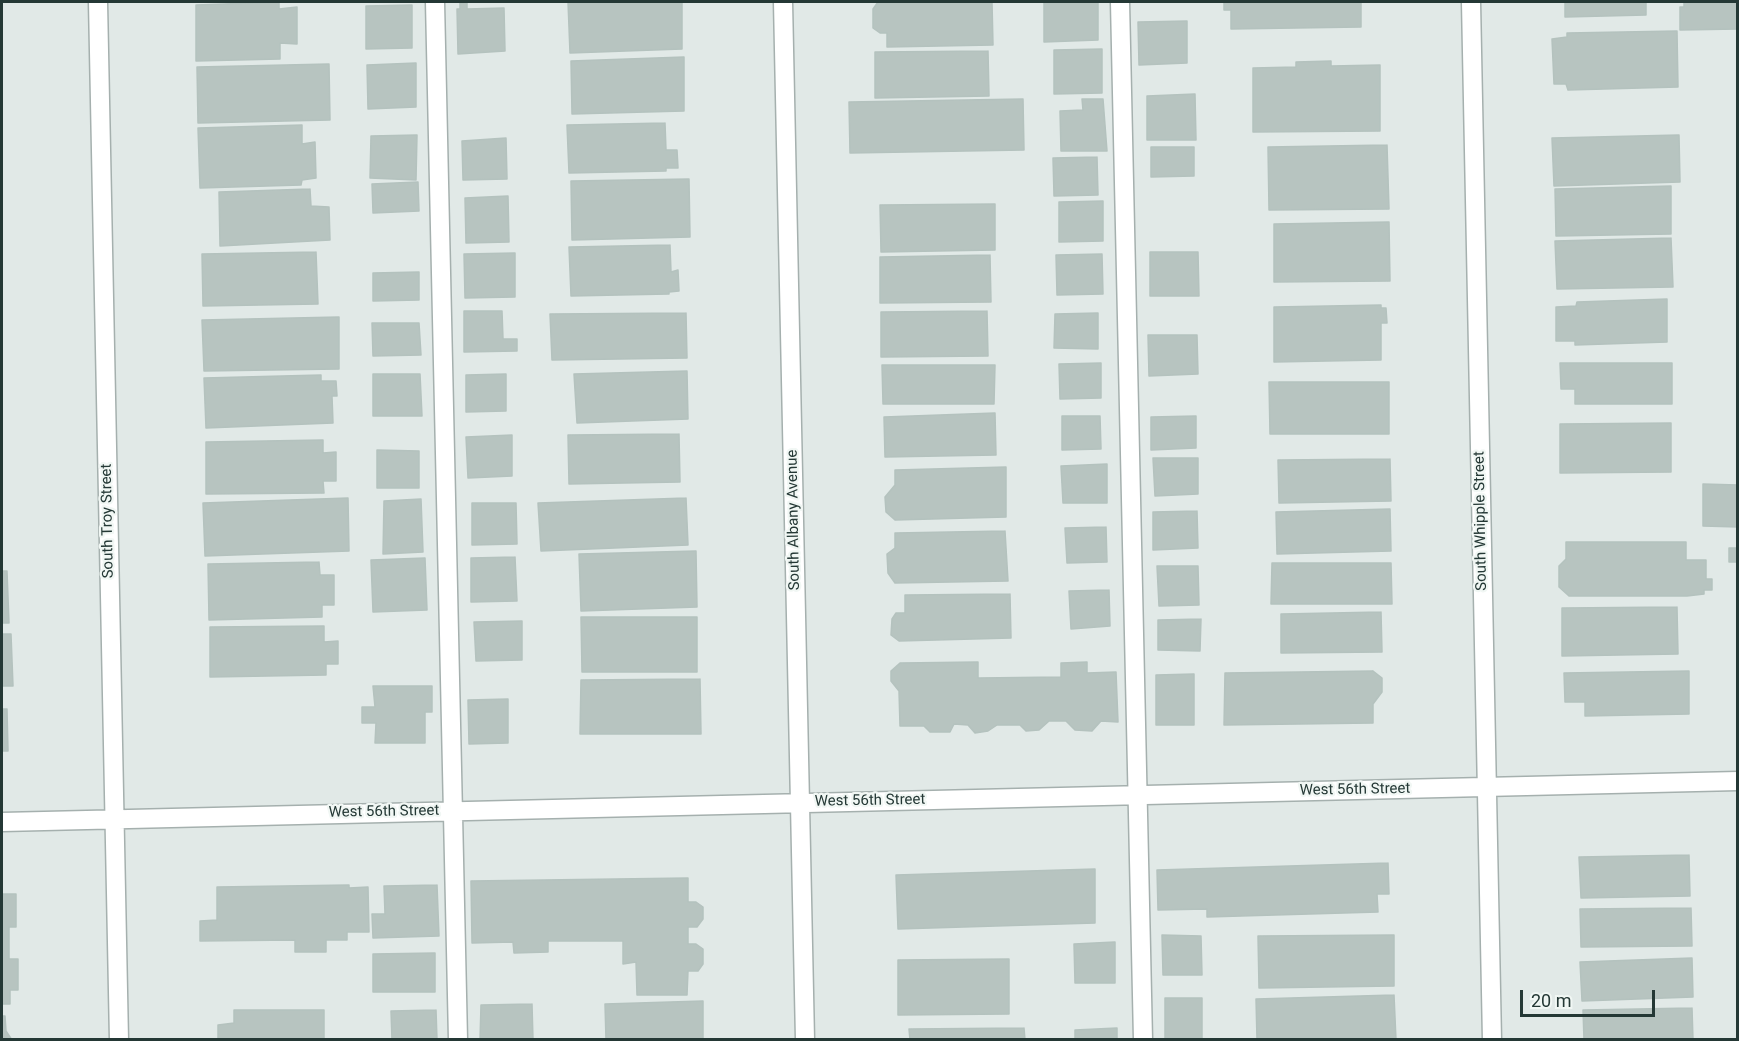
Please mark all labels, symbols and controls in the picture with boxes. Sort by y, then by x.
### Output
street label: South Albany Avenue [784,449,804,591]
street label: South Whipple Street [1471,451,1491,591]
street label: South Troy Street [98,463,118,579]
street label: West 56th Street [1299,780,1411,800]
street label: West 56th Street [814,791,926,811]
street label: West 56th Street [328,802,440,822]
scale bar [1523,978,1658,1016]
text: 20 m [1531,990,1571,1011]

